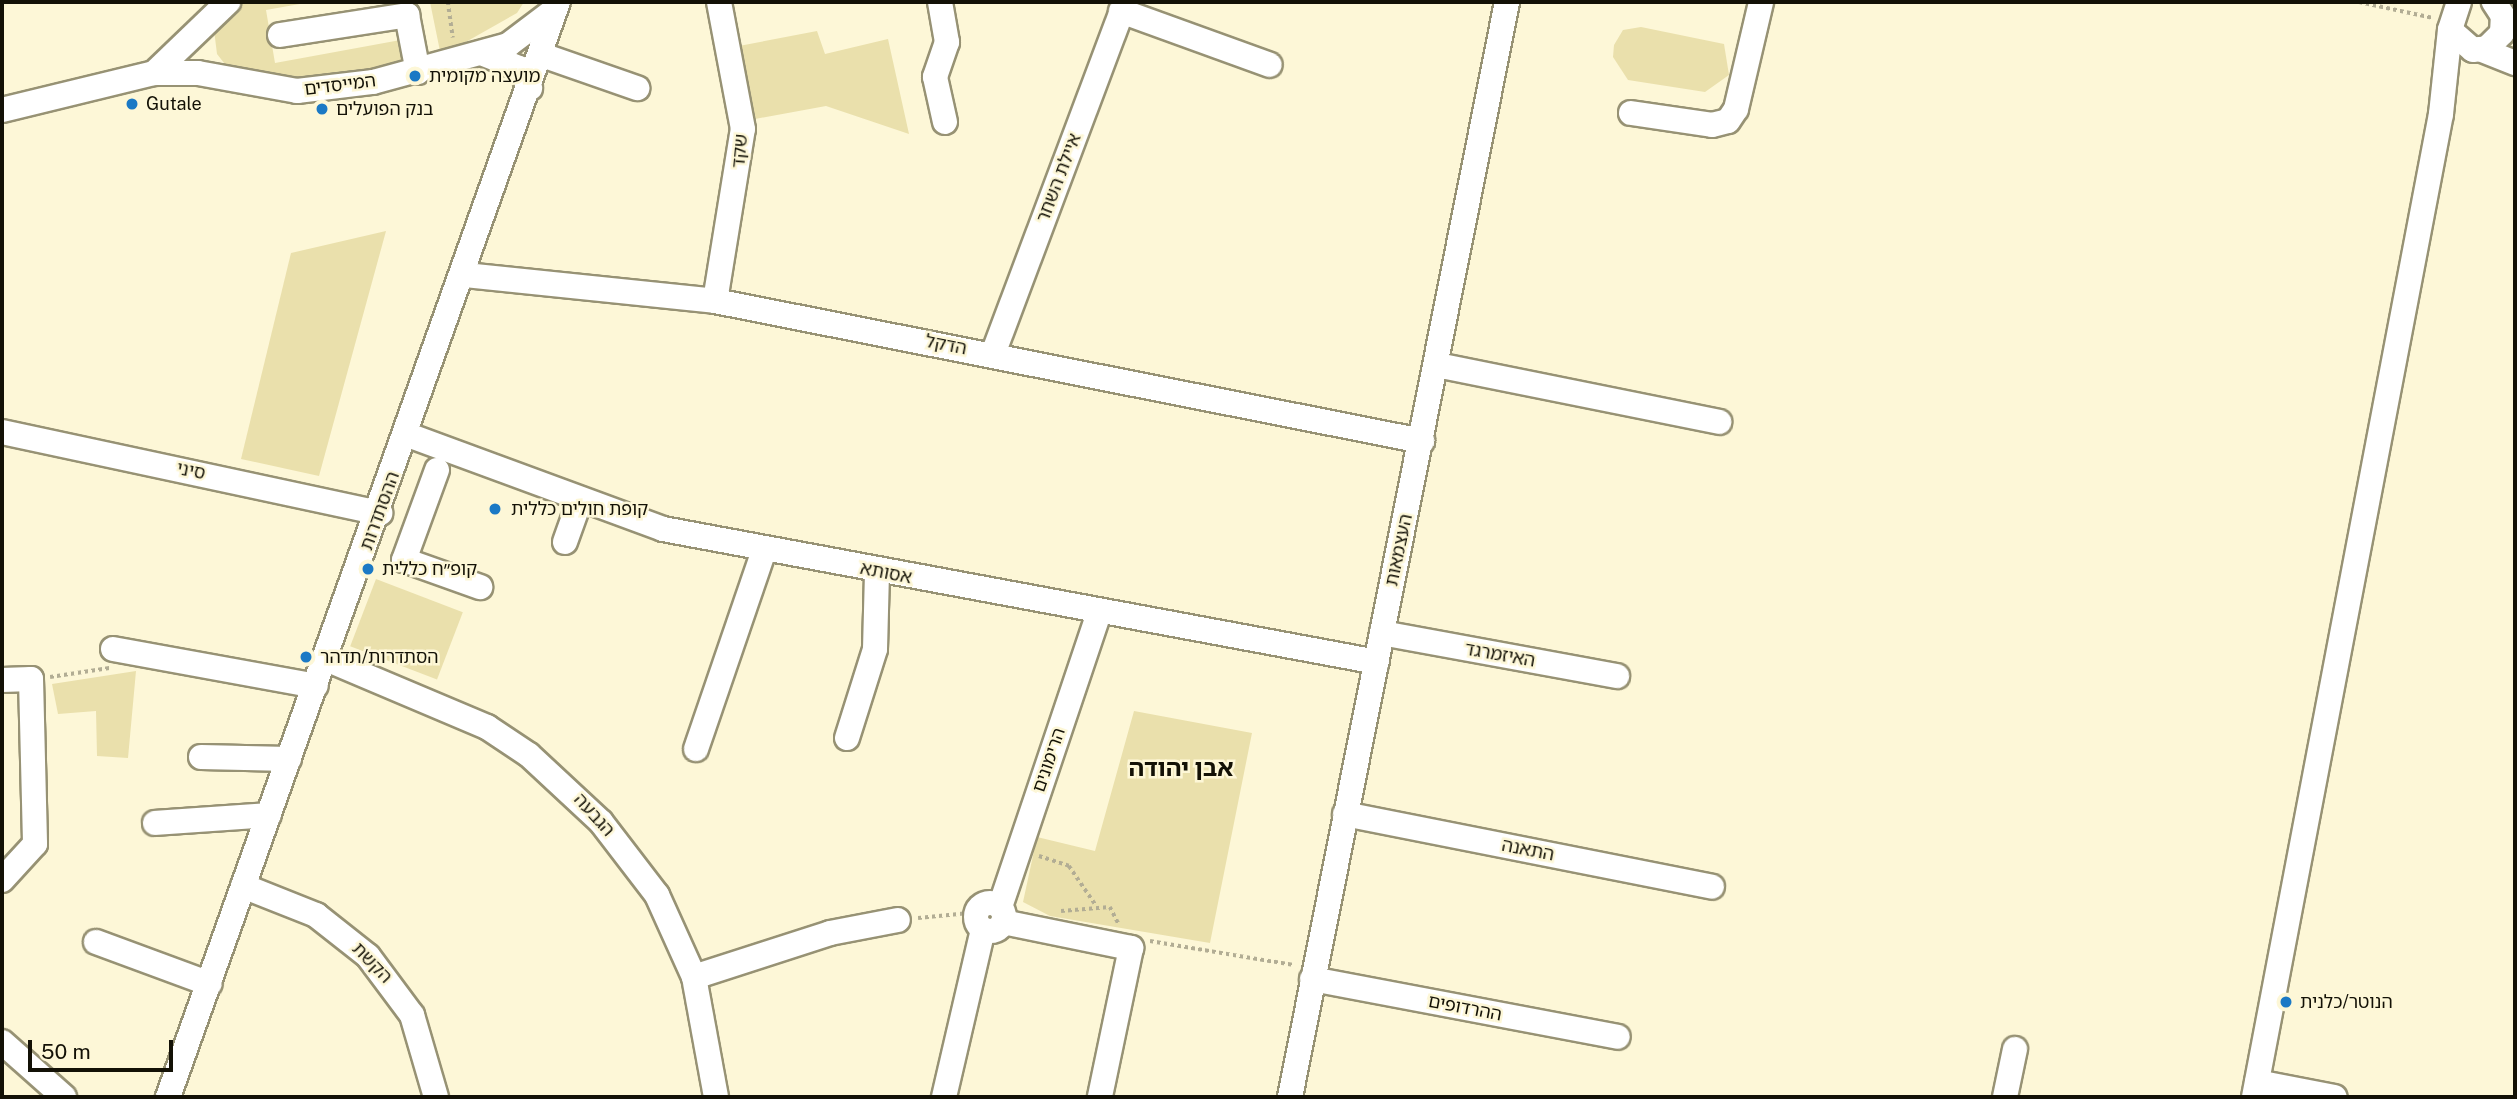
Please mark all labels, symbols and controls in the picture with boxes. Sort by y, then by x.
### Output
place label: מועצה מקומית [429,65,540,87]
marker: מועצה מקומית [407,68,423,84]
street label: המייסדים [303,70,377,100]
place label: Gutale [146,93,202,115]
marker: Gutale [124,96,140,112]
place label: בנק הפועלים [336,98,433,120]
marker: בנק הפועלים [314,101,330,117]
street label: איילת השחר [1032,131,1086,225]
street label: שקד [728,133,752,169]
street label: הדקל [923,330,969,360]
street label: סיני [175,458,207,484]
street label: ההסתדרות [356,469,404,553]
place label: קופת חולים כללית [511,498,648,520]
marker: קופת חולים כללית [485,499,505,519]
street label: העצמאות [1381,512,1417,588]
street label: אסותא [858,557,914,589]
place label: קופ״ח כללית [382,558,477,580]
marker: קופ״ח כללית [360,561,376,577]
street label: האיזמרגד [1463,638,1537,672]
place label: הסתדרות/תדהר [320,646,439,668]
marker: הסתדרות/תדהר [298,649,314,665]
street label: הרימונים [1028,725,1070,795]
district label: אבן יהודה [1129,754,1233,782]
street label: הגבעה [569,789,619,841]
street label: התאנה [1500,834,1556,866]
street label: הקשת [348,938,396,988]
street label: ההרדופים [1426,990,1504,1026]
place label: הנוטר/כלנית [2300,991,2393,1013]
marker: הנוטר/כלנית [2278,994,2294,1010]
scale bar [32,1026,177,1070]
text: 50 m [41,1039,91,1064]

